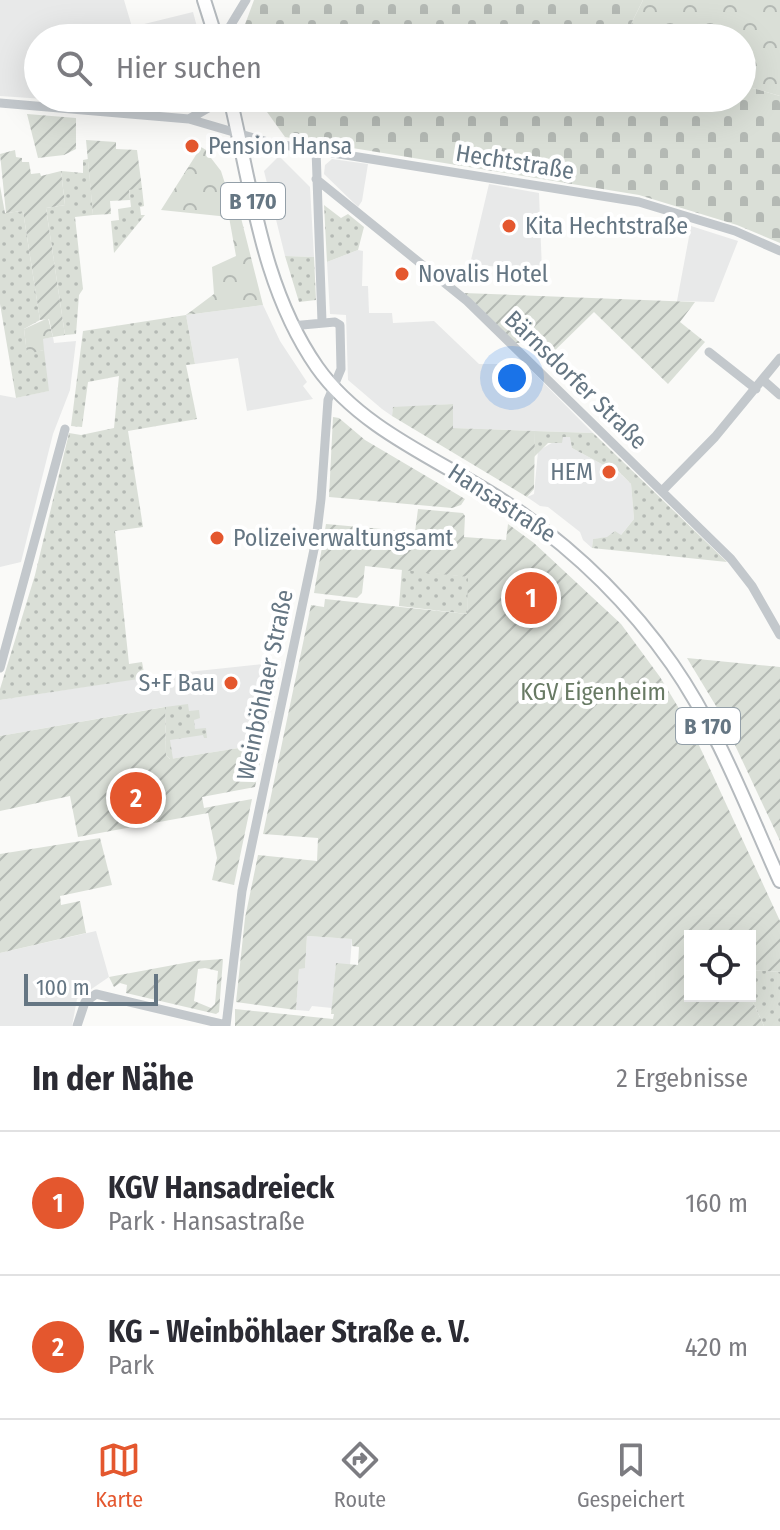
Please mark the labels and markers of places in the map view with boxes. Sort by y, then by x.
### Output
place label: Pension Hansa [208,132,352,160]
marker: Pension Hansa [183,137,201,155]
place label: Kita Hechtstraße [525,212,688,240]
marker: Kita Hechtstraße [500,217,518,235]
place label: Novalis Hotel [418,260,548,288]
marker: Novalis Hotel [393,265,411,283]
place label: HEM [550,458,593,486]
marker: HEM [600,463,618,481]
place label: Polizeiverwaltungsamt [233,524,454,552]
marker: Polizeiverwaltungsamt [208,529,226,547]
pin: 1 [505,568,557,628]
place label: S+F Bau [139,669,215,697]
marker: S+F Bau [222,674,240,692]
pin: 2 [110,768,162,828]

